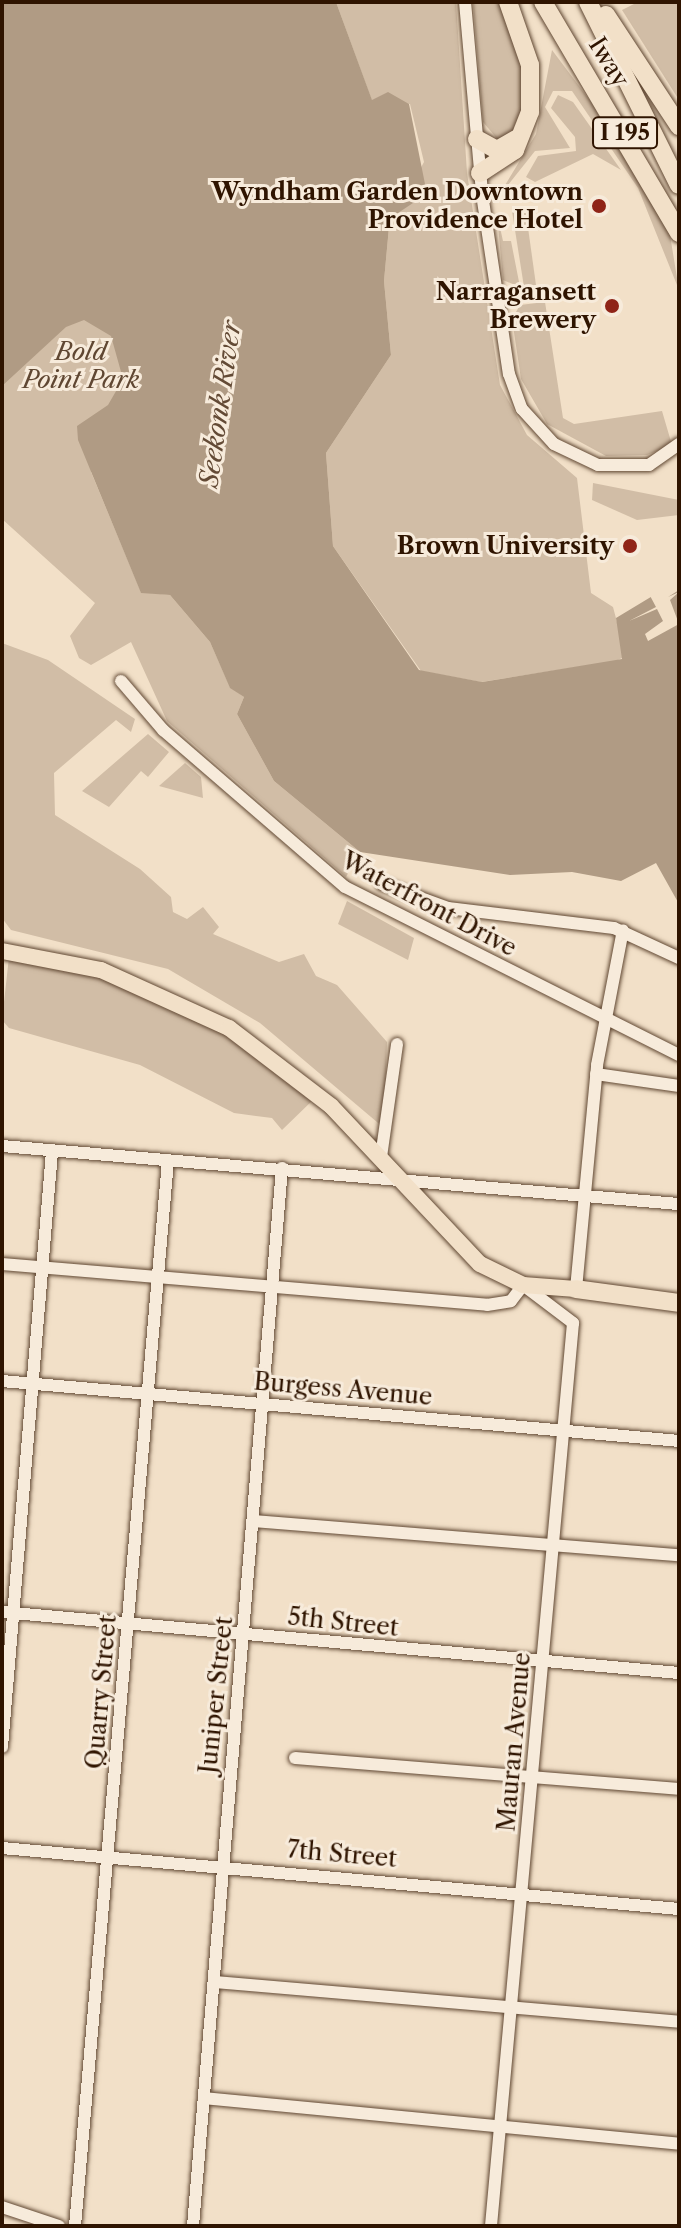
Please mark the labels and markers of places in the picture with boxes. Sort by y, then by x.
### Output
place label: Wyndham Garden Downtown Providence Hotel [211,178,583,234]
marker: Wyndham Garden Downtown Providence Hotel [590,197,608,215]
place label: Narragansett Brewery [436,278,596,334]
marker: Narragansett Brewery [603,297,621,315]
place label: Brown University [397,532,614,560]
marker: Brown University [621,537,639,555]

